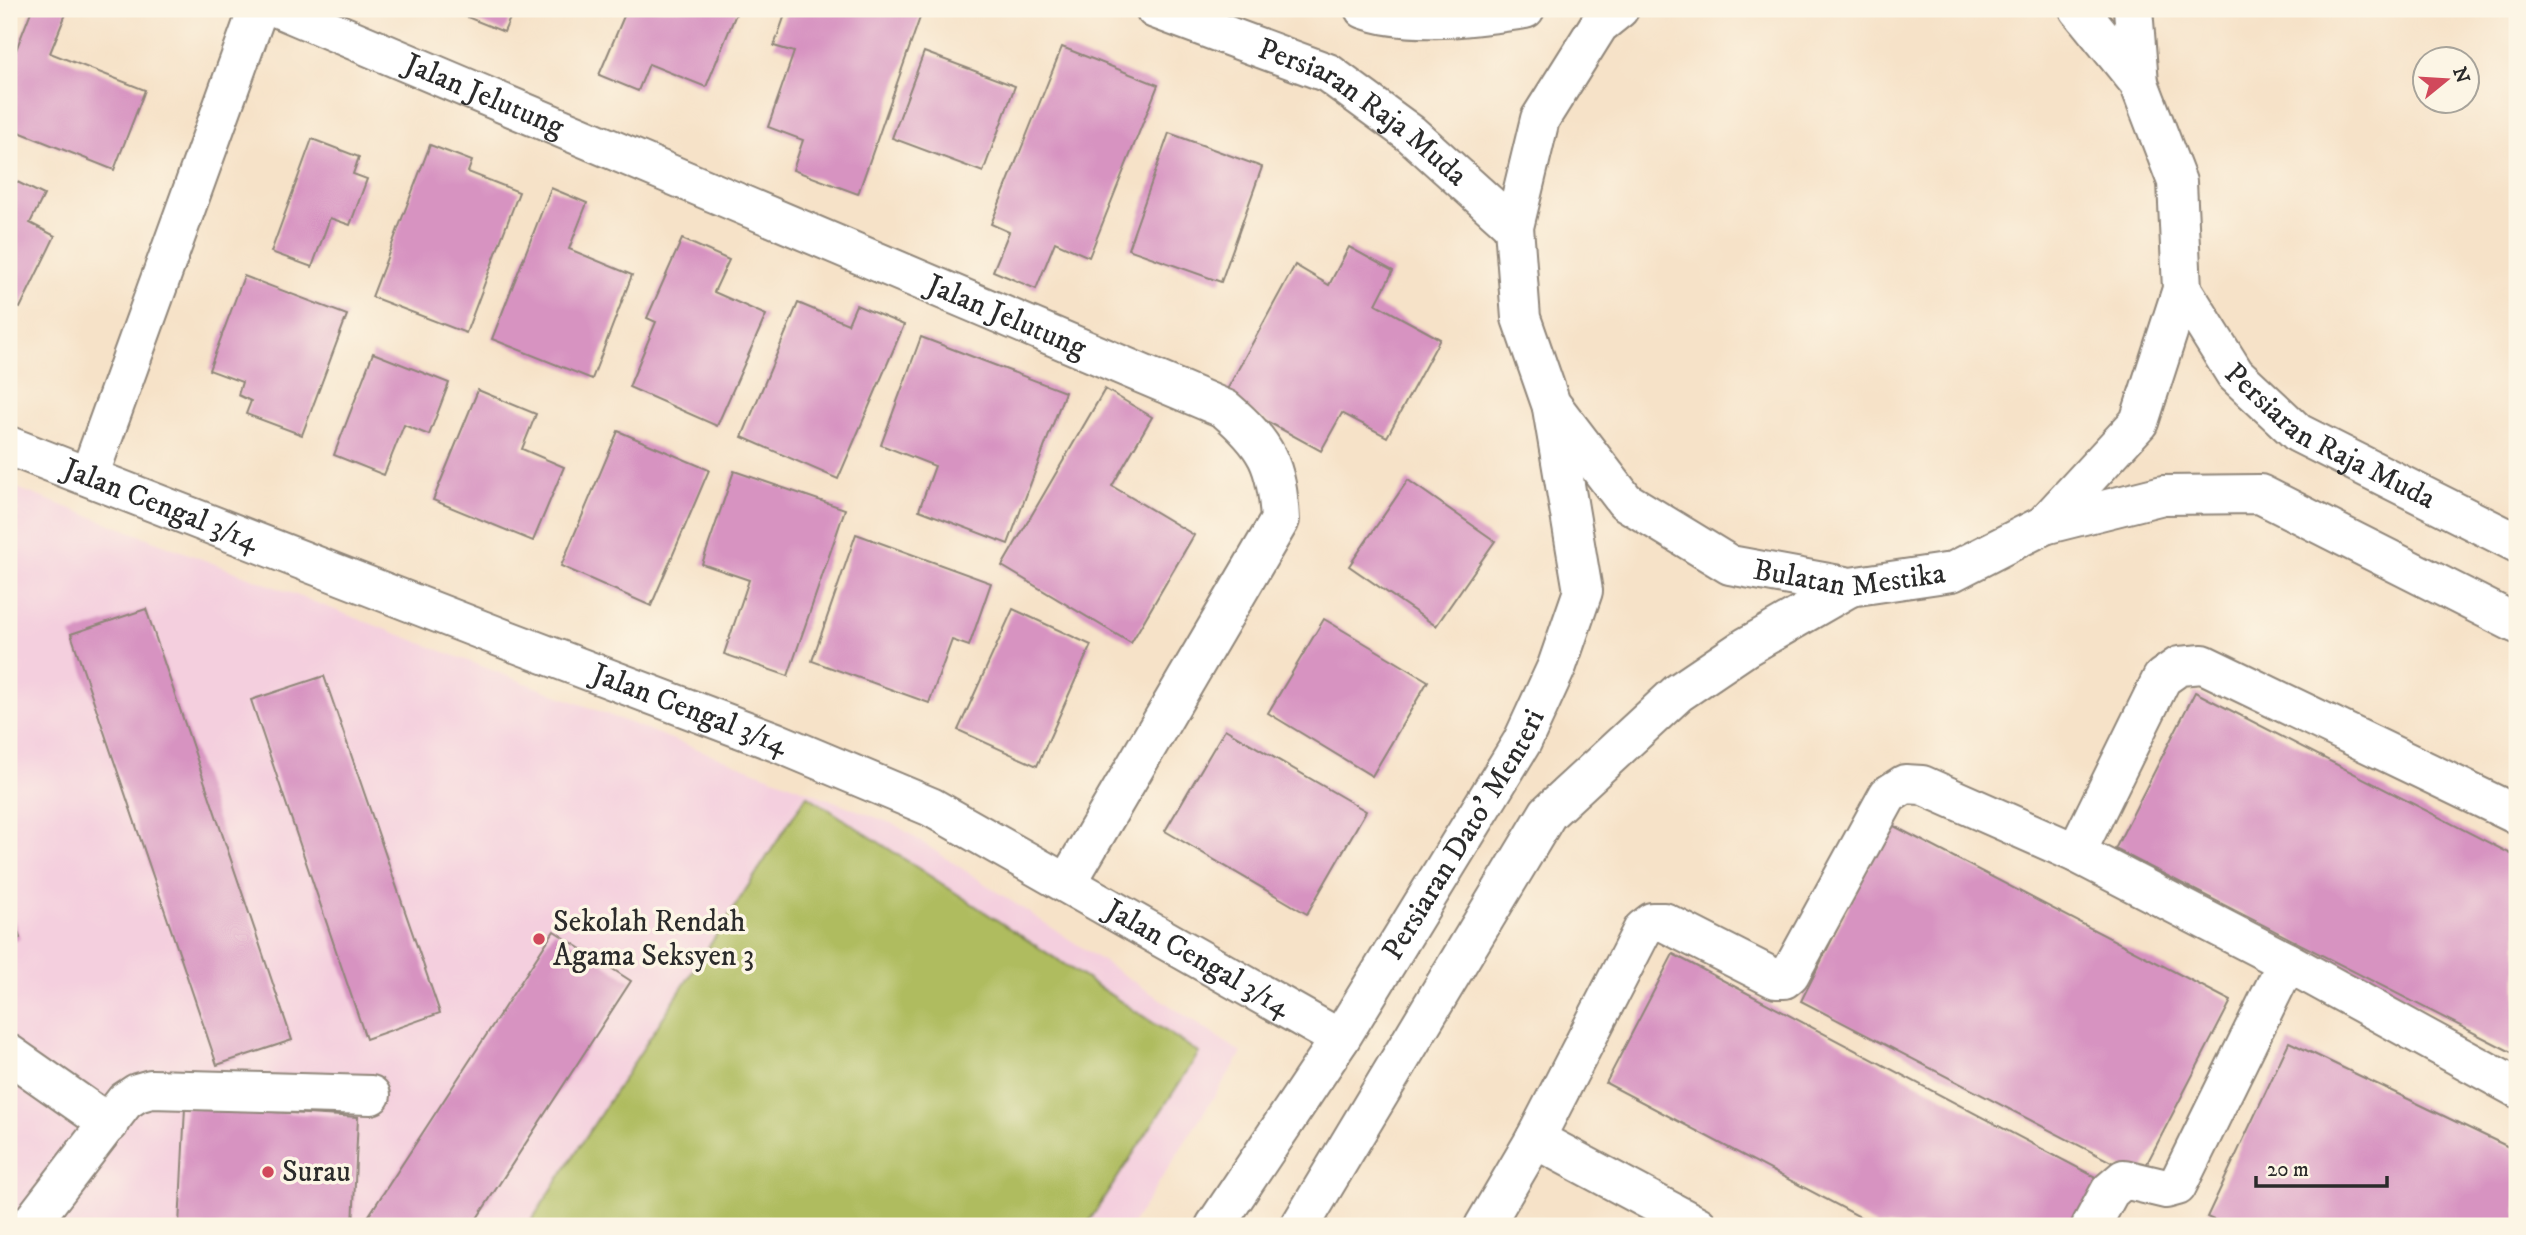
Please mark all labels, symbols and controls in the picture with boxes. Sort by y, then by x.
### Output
street label: Persiaran Raja Muda [1253,30,1475,194]
street label: Jalan Jelutung [396,44,570,146]
north arrow [2410,46,2480,116]
text: N [2447,64,2474,87]
street label: Jalan Jelutung [918,265,1092,367]
street label: Persiaran Raja Muda [2217,355,2442,518]
street label: Jalan Cengal 3/14 [55,449,265,560]
street label: Bulatan Mestika [1750,551,1948,605]
street label: Jalan Cengal 3/14 [584,654,794,764]
street label: Persiaran Dato' Menteri [1374,703,1553,967]
street label: Jalan Cengal 3/14 [1096,890,1297,1026]
place label: Sekolah Rendah Agama Seksyen 3 [553,904,754,975]
marker: Sekolah Rendah Agama Seksyen 3 [531,931,547,947]
scale bar [2256,1144,2388,1188]
place label: Surau [282,1154,351,1191]
text: 20 m [2267,1157,2309,1183]
marker: Surau [260,1164,276,1180]

